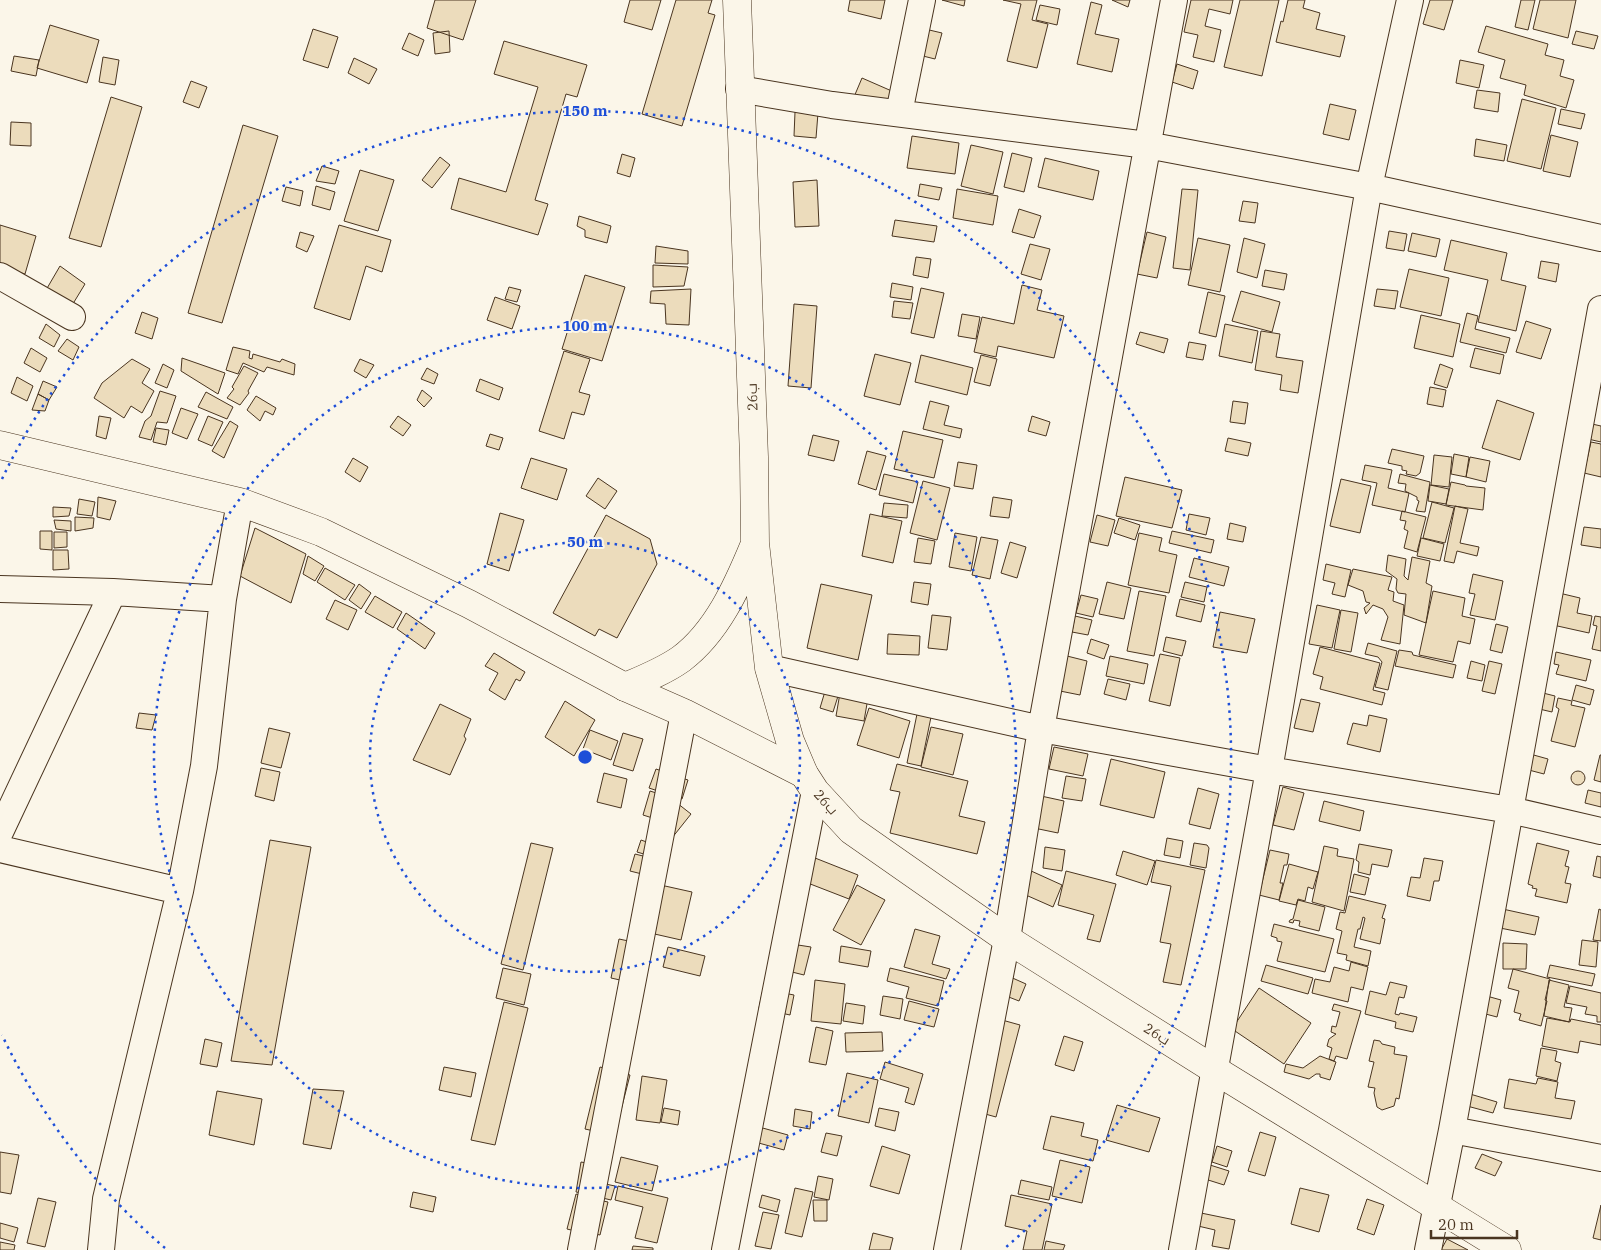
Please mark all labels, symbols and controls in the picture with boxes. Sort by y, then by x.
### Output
text: 150 m [562,101,608,120]
text: 100 m [562,316,608,335]
street label: 26ب [743,383,761,411]
text: 50 m [567,532,603,551]
centre of rings [576,748,594,766]
street label: 26ب [810,786,842,818]
street label: 26ب [1140,1019,1174,1049]
scale bar [1431,1208,1517,1240]
text: 20 m [1438,1215,1474,1234]

